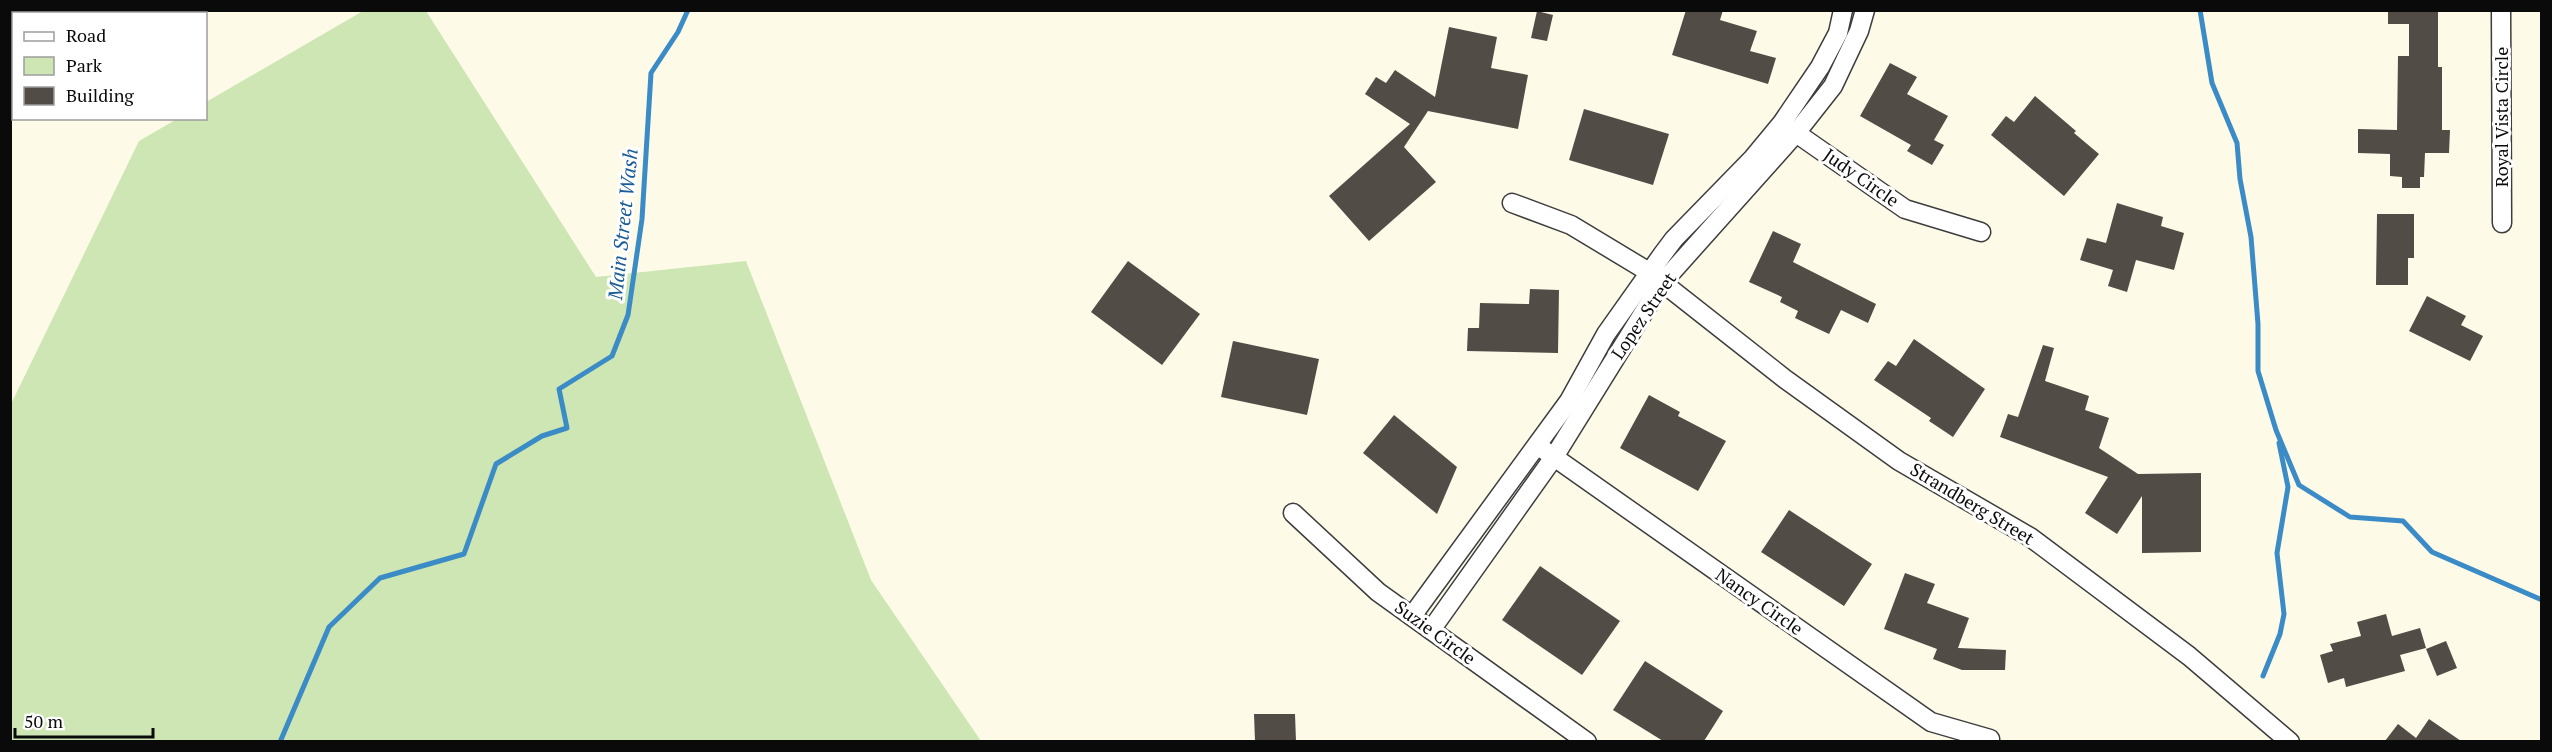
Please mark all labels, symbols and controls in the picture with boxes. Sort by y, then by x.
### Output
legend [12,12,207,120]
text: Road [66,23,106,47]
street label: Royal Vista Circle [2489,47,2513,187]
text: Park [66,53,103,77]
text: Building [66,83,134,107]
street label: Judy Circle [1819,142,1904,212]
water label: Main Street Wash [601,147,644,302]
street label: Lopez Street [1605,267,1681,364]
street label: Strandberg Street [1906,457,2039,550]
street label: Nancy Circle [1711,562,1808,640]
street label: Suzie Circle [1390,595,1481,670]
scale bar [15,701,153,739]
text: 50 m [24,709,64,733]

